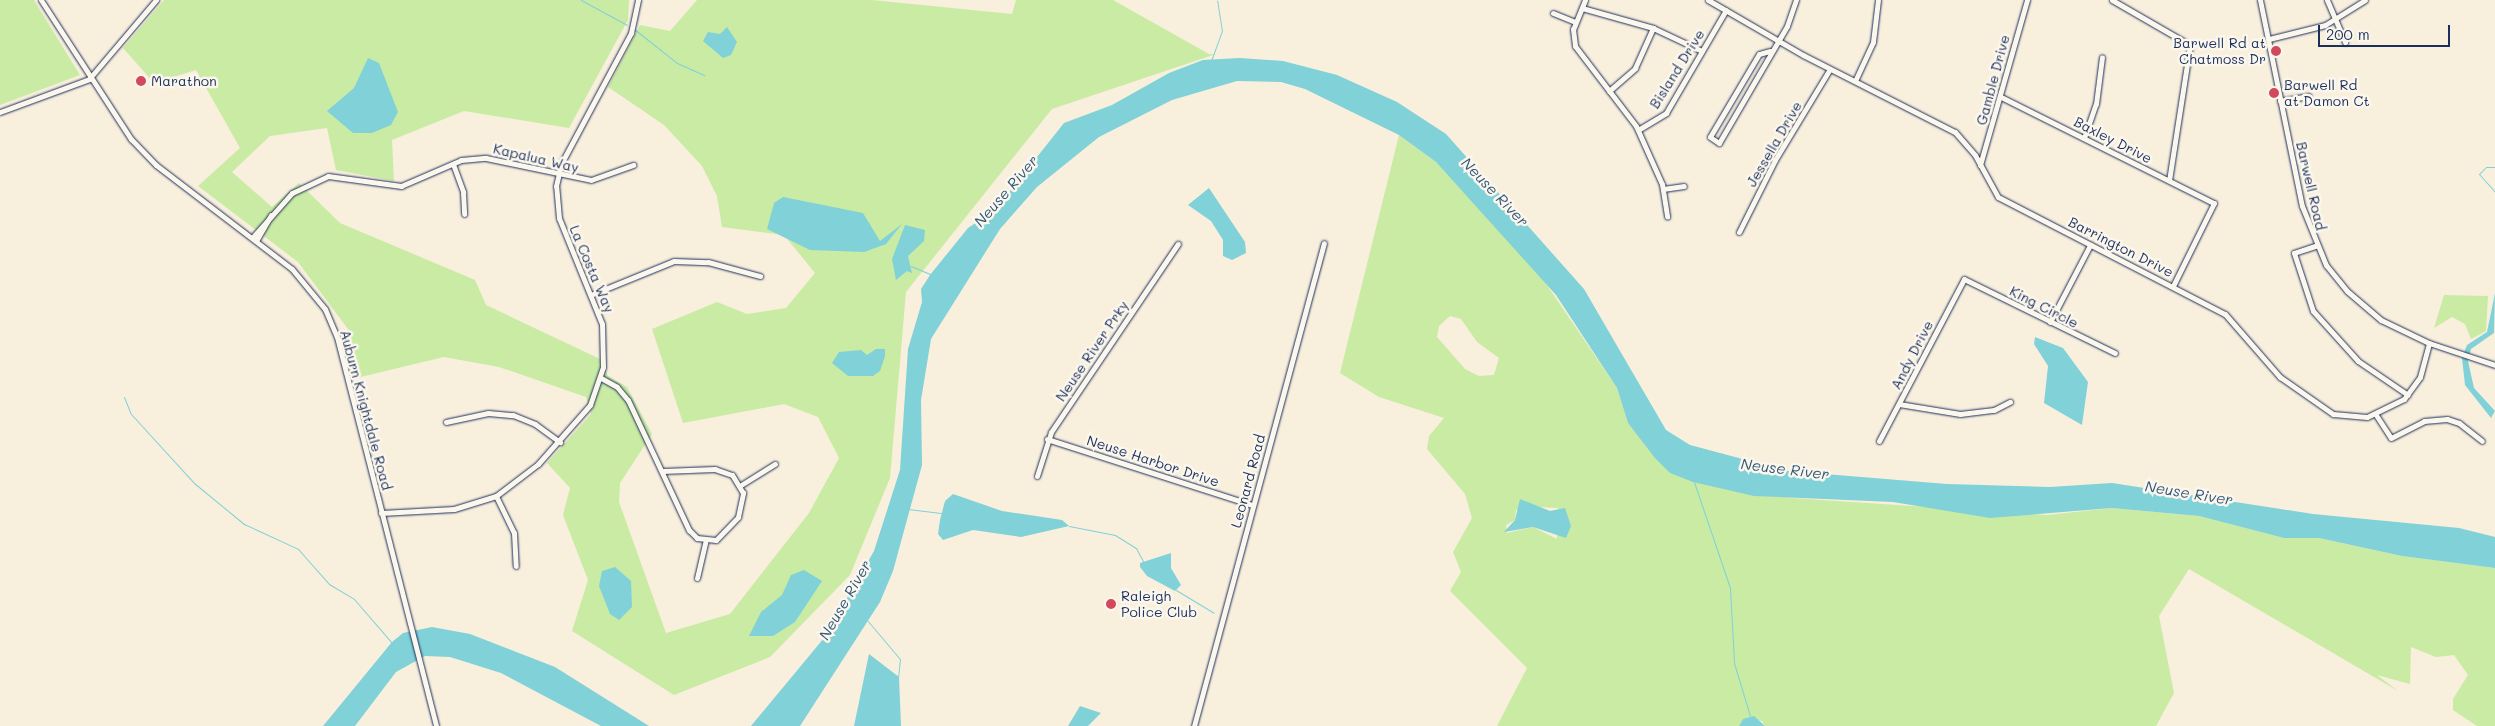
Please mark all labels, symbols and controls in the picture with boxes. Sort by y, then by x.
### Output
scale bar [2320,15,2452,47]
text: 200 m [2326,24,2370,44]
street label: Bisland Drive [1646,26,1708,112]
street label: Gamble Drive [1973,33,2013,127]
place label: Barwell Rd at Chatmoss Dr [2173,35,2266,68]
marker: Barwell Rd at Chatmoss Dr [2270,45,2282,57]
place label: Marathon [151,73,217,89]
marker: Marathon [135,75,147,87]
place label: Barwell Rd at Damon Ct [2284,77,2370,110]
marker: Barwell Rd at Damon Ct [2268,87,2280,99]
street label: Jessella Drive [1743,98,1805,190]
street label: Baxley Drive [2071,113,2155,167]
street label: Kapalua Way [492,140,580,176]
street label: Barwell Road [2293,140,2329,232]
water label: Neuse River [970,152,1042,230]
water label: Neuse River [1458,154,1532,230]
street label: Barrington Drive [2066,213,2176,281]
street label: La Costa Way [566,223,618,315]
street label: King Circle [2007,283,2081,331]
street label: Neuse River Prky [1052,297,1132,405]
street label: Andy Drive [1887,318,1937,392]
street label: Auburn Knightdale Road [337,328,395,492]
street label: Neuse Harbor Drive [1085,432,1221,490]
street label: Leonard Road [1227,432,1269,530]
water label: Neuse River [1740,455,1830,483]
water label: Neuse River [2144,477,2234,509]
water label: Neuse River [815,557,875,643]
place label: Raleigh Police Club [1121,588,1197,620]
marker: Raleigh Police Club [1105,598,1117,610]

